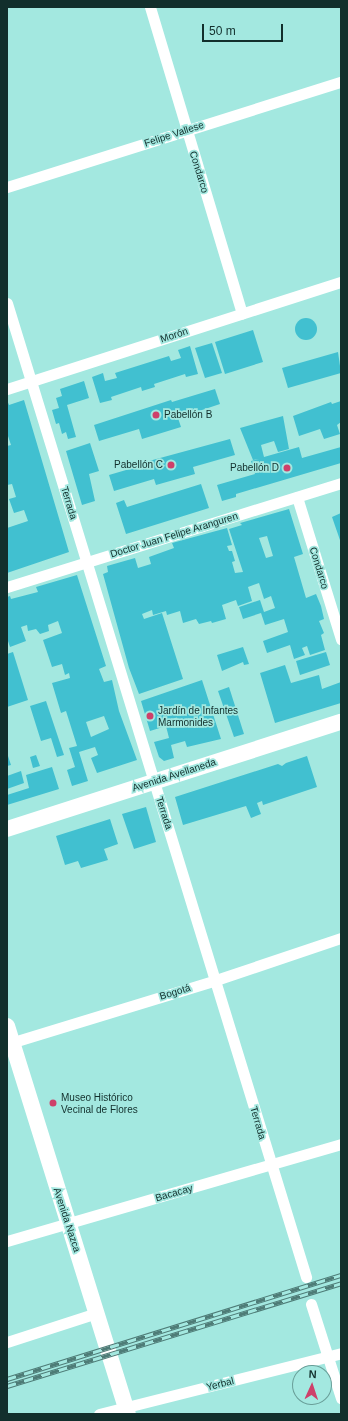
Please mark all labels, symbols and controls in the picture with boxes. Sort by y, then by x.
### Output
scale bar [204,16,285,42]
text: 50 m [209,24,236,38]
street label: Felipe Vallese [143,119,205,149]
street label: Condarco [187,150,211,194]
street label: Morón [159,325,189,345]
place label: Pabellón B [164,409,212,421]
marker: Pabellón B [151,410,161,420]
place label: Pabellón C [114,459,163,471]
marker: Pabellón C [166,460,176,470]
place label: Pabellón D [230,462,279,474]
marker: Pabellón D [282,463,292,473]
street label: Terrada [58,485,80,521]
street label: Doctor Juan Felipe Aranguren [108,510,240,560]
street label: Condarco [307,546,331,590]
place label: Jardín de Infantes Marmonides [158,704,238,728]
marker: Jardín de Infantes Marmonides [145,711,155,721]
street label: Avenida Avellaneda [130,756,218,794]
street label: Terrada [153,795,175,831]
street label: Bogotá [158,982,192,1002]
place label: Museo Histórico Vecinal de Flores [61,1091,138,1114]
marker: Museo Histórico Vecinal de Flores [48,1098,58,1108]
street label: Terrada [248,1105,268,1141]
street label: Bacacay [154,1182,194,1204]
street label: Avenida Nazca [51,1186,83,1254]
north arrow [292,1365,332,1405]
text: N [308,1368,317,1380]
street label: Yerbal [205,1375,235,1393]

